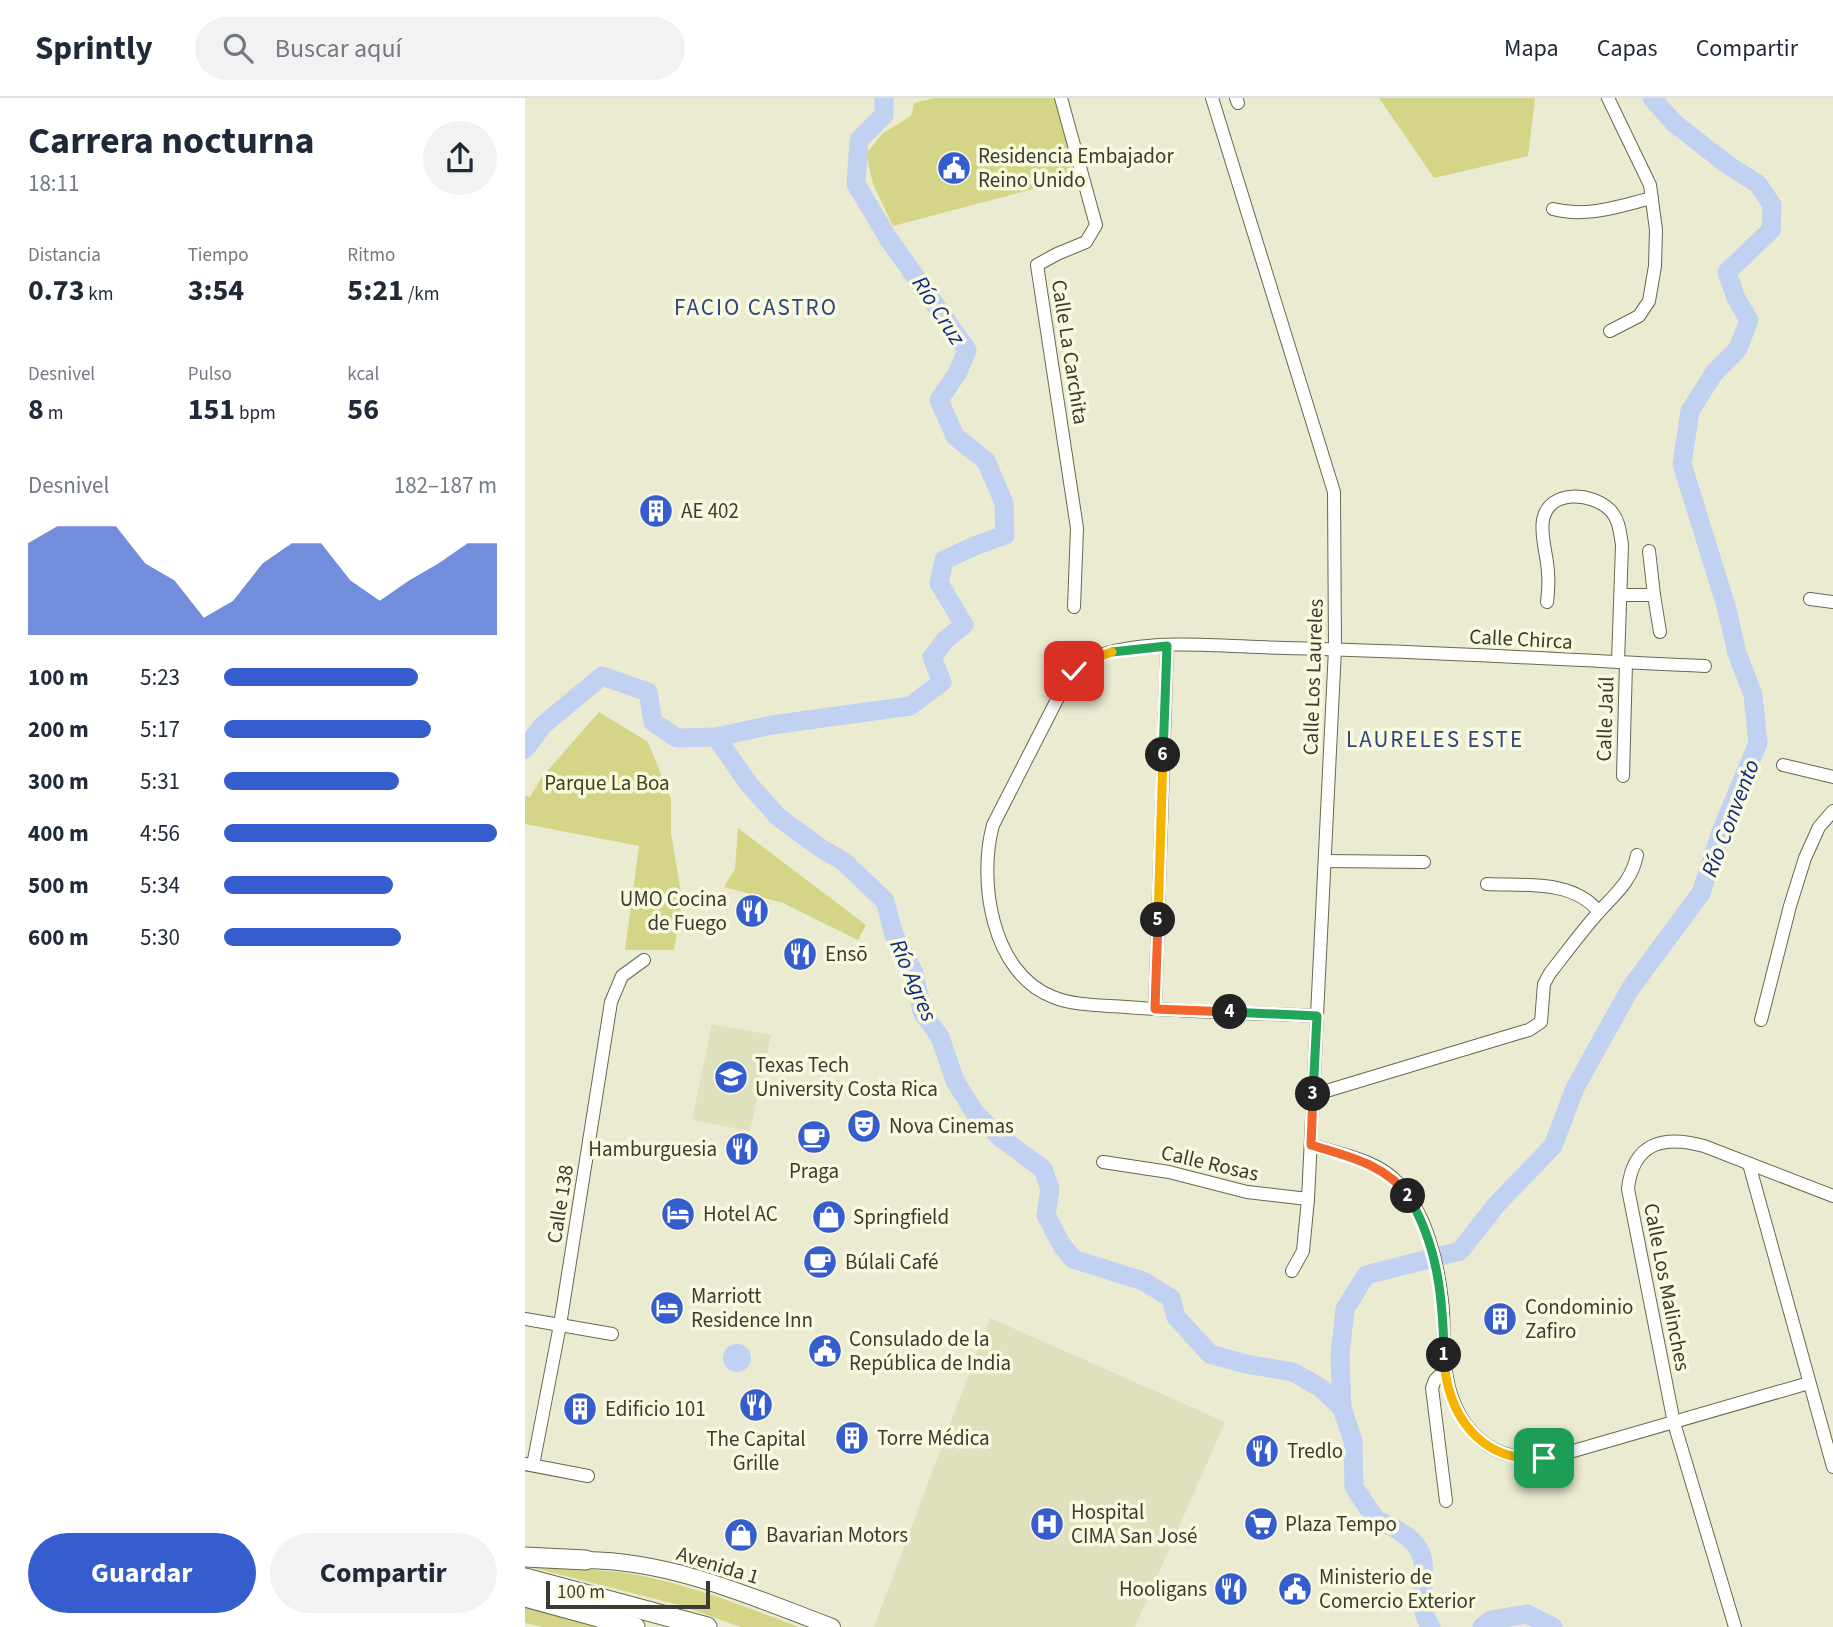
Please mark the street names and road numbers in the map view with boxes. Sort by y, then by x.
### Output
street label: Calle La Carchita [1044,278,1096,426]
street label: Calle Los Laureles [1295,598,1331,756]
street label: Calle Chirca [1469,621,1573,657]
street label: Calle Jaúl [1589,676,1621,762]
street label: Calle Rosas [1158,1137,1262,1189]
street label: Calle 138 [539,1163,581,1245]
street label: Calle Los Malinches [1636,1201,1698,1374]
street label: Avenida 1 [673,1538,763,1592]

